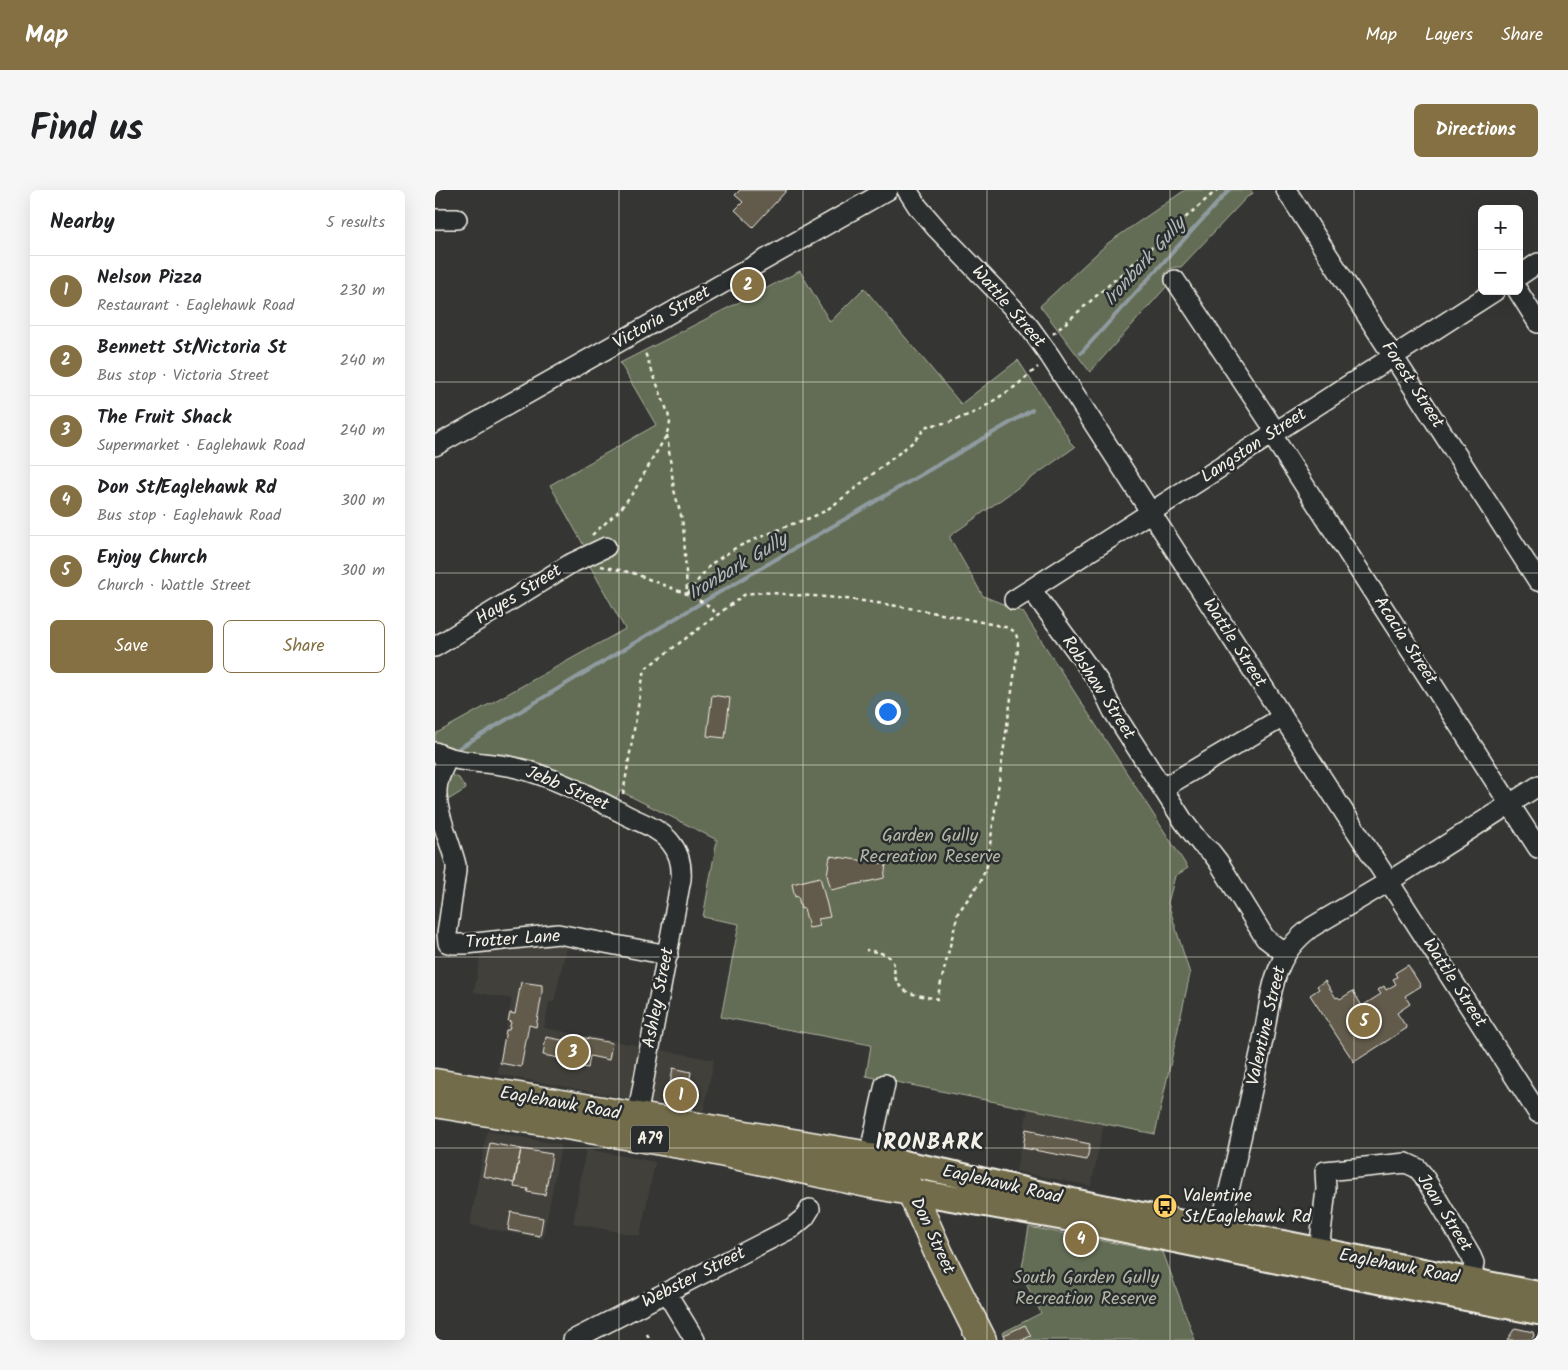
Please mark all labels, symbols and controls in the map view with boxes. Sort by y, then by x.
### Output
text: Map [25,16,68,55]
text: Map [1366,21,1397,50]
text: Layers [1425,21,1473,50]
text: Share [1501,21,1543,50]
text: Find us [30,102,143,158]
button: Directions [1414,104,1538,157]
map controls [1478,205,1523,295]
button: + [1478,205,1523,250]
text: Nearby [50,206,115,239]
water label: Ironbark Gully [1097,208,1196,314]
text: 5 results [326,210,385,235]
button: − [1478,250,1523,295]
street label: Wattle Street [964,259,1053,356]
text: Nelson Pizza [97,263,202,293]
pin: 2 [732,266,764,304]
text: 1 [64,278,68,303]
text: 230 m [339,278,385,303]
street label: Victoria Street [608,278,717,358]
text: Restaurant · Eaglehawk Road [97,293,294,318]
text: Bennett St/Victoria St [97,333,287,363]
street label: Forest Street [1373,336,1452,435]
text: 2 [61,348,71,373]
text: 240 m [340,348,385,373]
text: Bus stop · Victoria Street [97,363,269,388]
street label: Langston Street [1195,400,1314,491]
text: The Fruit Shack [97,403,231,433]
text: 3 [62,418,70,443]
text: 240 m [340,418,385,443]
text: Supermarket · Eaglehawk Road [97,433,305,458]
text: Don St/Eaglehawk Rd [97,473,276,503]
text: 4 [62,488,70,513]
text: 300 m [341,488,385,513]
text: Bus stop · Eaglehawk Road [97,503,281,528]
water label: Ironbark Gully [682,524,796,609]
text: Enjoy Church [97,543,207,573]
street label: Hayes Street [470,556,569,633]
text: 5 [62,558,70,583]
text: 300 m [341,558,385,583]
text: Church · Wattle Street [97,573,251,598]
street label: Acacia Street [1365,591,1445,692]
street label: Wattle Street [1194,592,1274,694]
button: Save [50,620,213,673]
button: Share [223,620,385,673]
street label: Robshaw Street [1053,630,1143,747]
your location [875,699,901,725]
street label: Jebb Street [521,758,614,820]
park label: Garden Gully Recreation Reserve [859,822,1001,872]
street label: Trotter Lane [465,922,561,958]
street label: Wattle Street [1414,932,1494,1034]
street label: Ashley Street [635,944,683,1051]
street label: Valentine Street [1239,962,1295,1089]
pin: 5 [1348,1002,1380,1040]
pin: 3 [557,1033,589,1071]
pin: 1 [665,1076,697,1114]
street label: Eaglehawk Road [497,1079,624,1129]
road number: A79 [631,1126,669,1152]
district label: IRONBARK [875,1126,985,1161]
street label: Eaglehawk Road [939,1157,1066,1213]
street label: Joan Street [1409,1168,1480,1259]
place label: Valentine St/Eaglehawk Rd [1183,1182,1312,1232]
street label: Don Street [901,1193,963,1280]
bus stop icon: Valentine St/Eaglehawk Rd [1152,1193,1178,1219]
pin: 4 [1065,1220,1097,1258]
street label: Webster Street [637,1239,752,1317]
street label: Eaglehawk Road [1336,1241,1463,1293]
park label: South Garden Gully Recreation Reserve [1013,1264,1160,1314]

